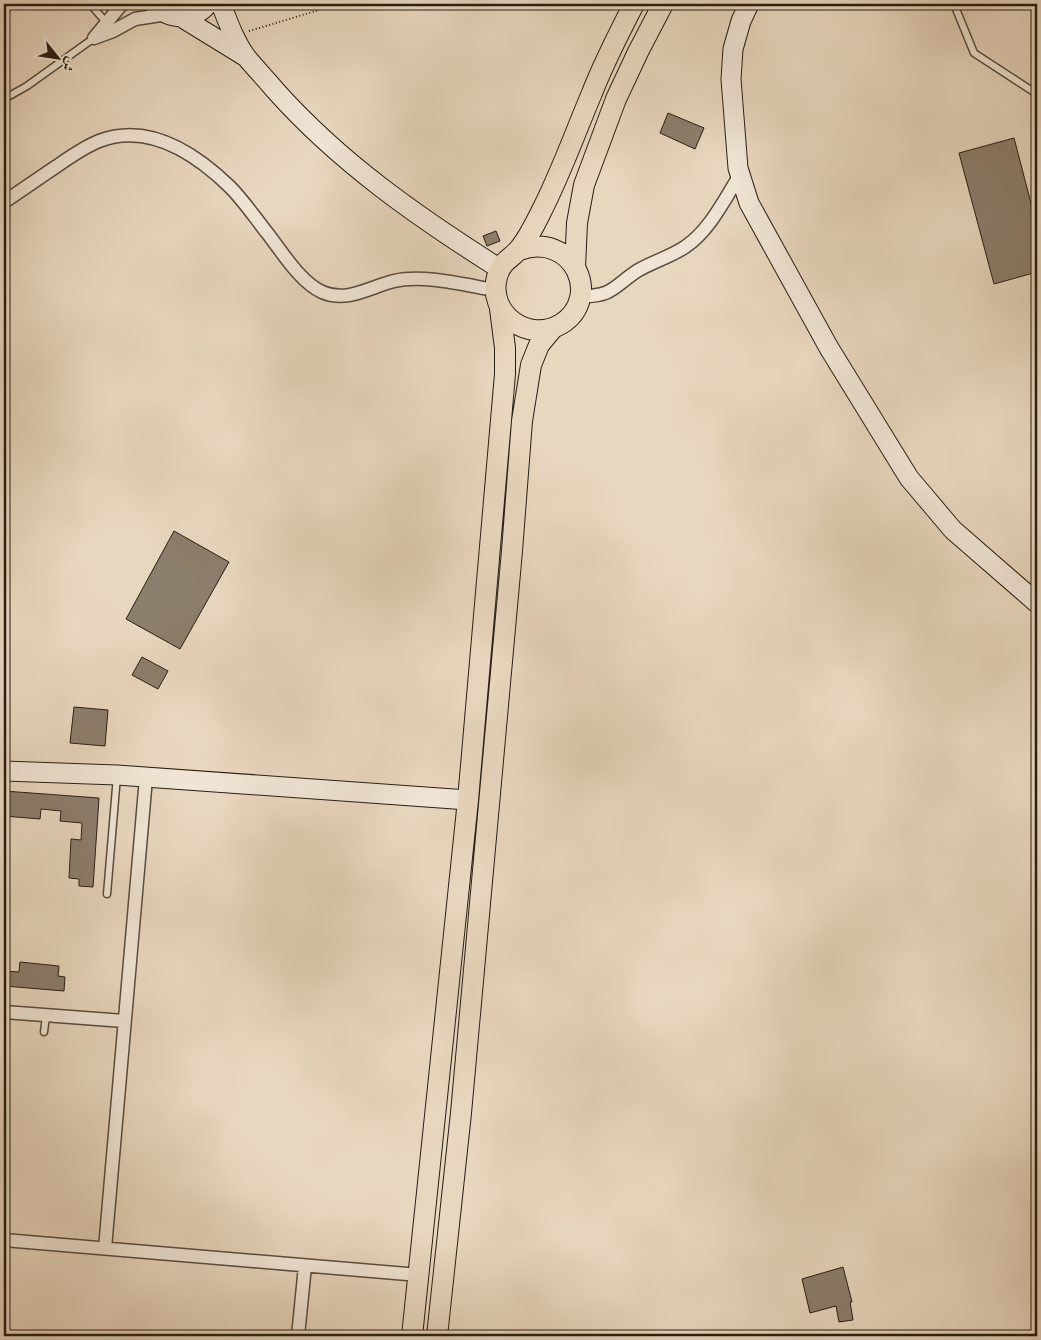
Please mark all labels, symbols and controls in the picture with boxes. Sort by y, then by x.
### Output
north arrow [32,32,82,82]
text: ش [57,53,81,76]

